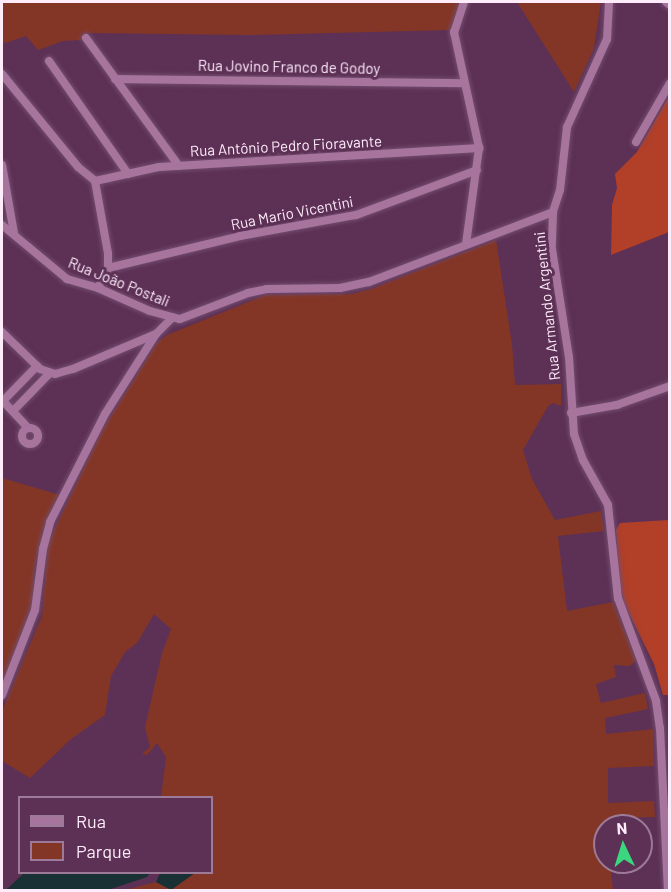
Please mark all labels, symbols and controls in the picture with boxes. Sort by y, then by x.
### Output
street label: Rua Jovino Franco de Godoy [198,56,380,78]
street label: Rua Antônio Pedro Fioravante [190,132,382,160]
street label: Rua Mario Vicentini [229,192,355,234]
street label: Rua Armando Argentini [530,231,564,381]
street label: Rua João Postali [66,253,172,311]
legend [18,796,213,874]
text: Rua [76,810,106,832]
north arrow [593,814,653,874]
text: N [616,818,628,837]
text: Parque [76,840,131,862]

